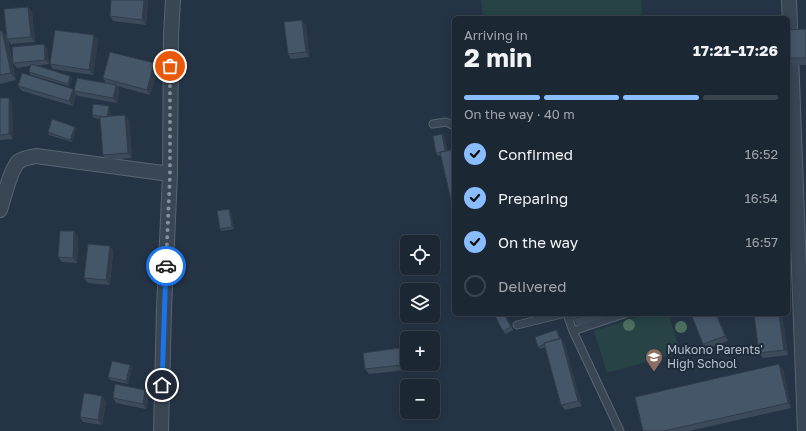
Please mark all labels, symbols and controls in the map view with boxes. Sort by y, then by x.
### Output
text: Arriving in [464,27,528,43]
text: 17:21–17:26 [693,41,778,59]
text: 2 min [464,42,532,73]
pin [153,49,187,83]
icon: bag [159,55,181,77]
text: On the way · 40 m [464,106,575,122]
icon: check [464,143,486,165]
text: Confirmed [498,145,573,163]
text: 16:52 [745,146,778,162]
icon: check [464,187,486,209]
text: Preparing [498,189,568,207]
text: 16:54 [744,190,778,206]
icon: check [464,231,486,253]
text: On the way [498,233,578,251]
text: 16:57 [745,234,778,250]
map controls [400,235,440,419]
button: locate [400,235,440,275]
courier [146,246,186,286]
icon: car [155,255,177,277]
text: Delivered [498,277,566,295]
button: layers [400,283,440,323]
button: + [400,331,440,371]
place label: Mukono Parents' High School [667,342,763,371]
school or university icon: Mukono Parents' High School [644,347,664,372]
pin [145,368,179,402]
icon: home [151,374,173,396]
button: − [400,379,440,419]

